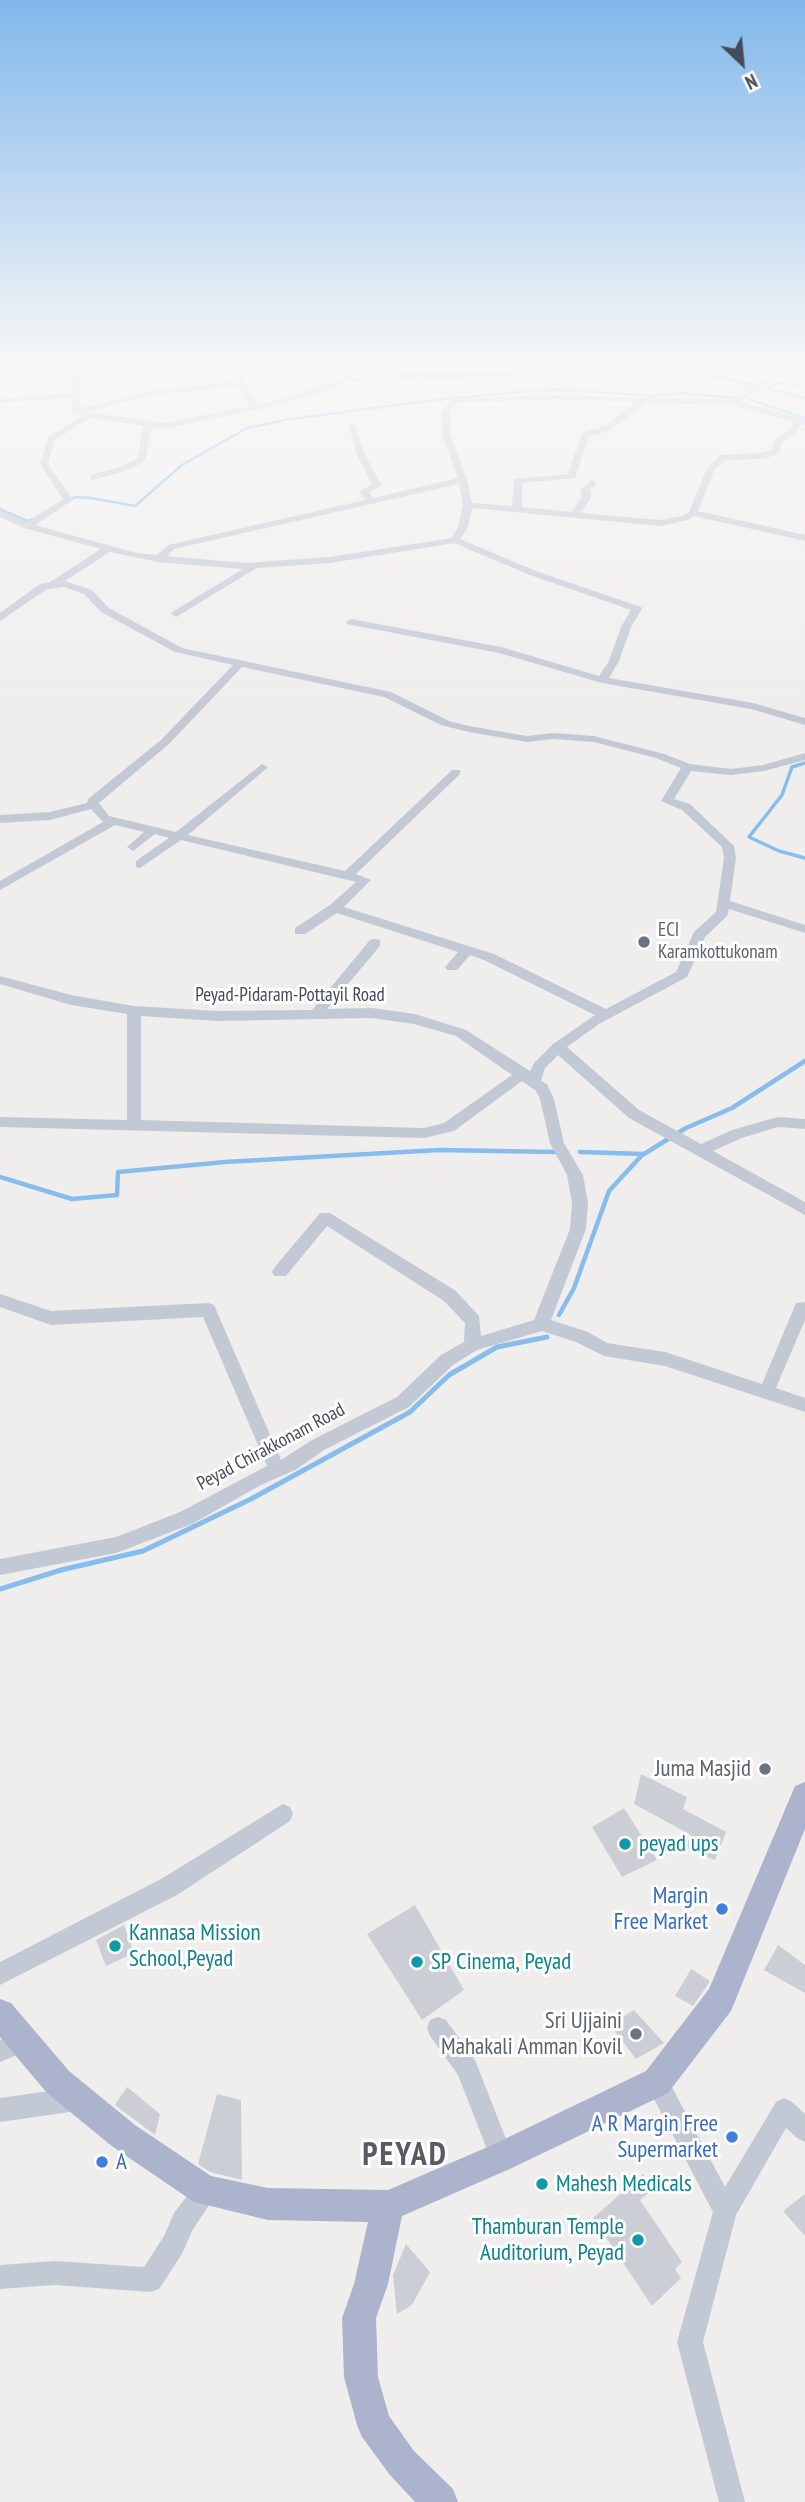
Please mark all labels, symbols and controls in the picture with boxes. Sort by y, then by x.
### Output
north arrow [707,28,777,98]
text: N [741,69,761,95]
place label: ECI Karamkottukonam [658,920,778,964]
marker: ECI Karamkottukonam [636,934,652,950]
street label: Peyad-Pidaram-Pottayil Road [195,985,385,1007]
street label: Peyad Chirakkonam Road [193,1398,349,1496]
place label: Juma Masjid [655,1755,751,1783]
marker: Juma Masjid [757,1761,773,1777]
place label: peyad ups [639,1830,719,1858]
marker: peyad ups [617,1836,633,1852]
place label: Margin Free Market [614,1882,708,1936]
marker: Margin Free Market [714,1901,730,1917]
place label: Kannasa Mission School,Peyad [129,1919,261,1973]
marker: Kannasa Mission School,Peyad [107,1938,123,1954]
place label: SP Cinema, Peyad [431,1948,571,1976]
marker: SP Cinema, Peyad [409,1954,425,1970]
place label: Sri Ujjaini Mahakali Amman Kovil [441,2007,622,2061]
marker: Sri Ujjaini Mahakali Amman Kovil [628,2026,644,2042]
place label: A R Margin Free Supermarket [592,2110,718,2164]
marker: A R Margin Free Supermarket [724,2129,740,2145]
district label: PEYAD [363,2137,447,2175]
place label: A [116,2148,127,2176]
marker: A [94,2154,110,2170]
place label: Mahesh Medicals [556,2170,692,2198]
marker: Mahesh Medicals [534,2176,550,2192]
place label: Thamburan Temple Auditorium, Peyad [472,2213,624,2267]
marker: Thamburan Temple Auditorium, Peyad [630,2232,646,2248]

